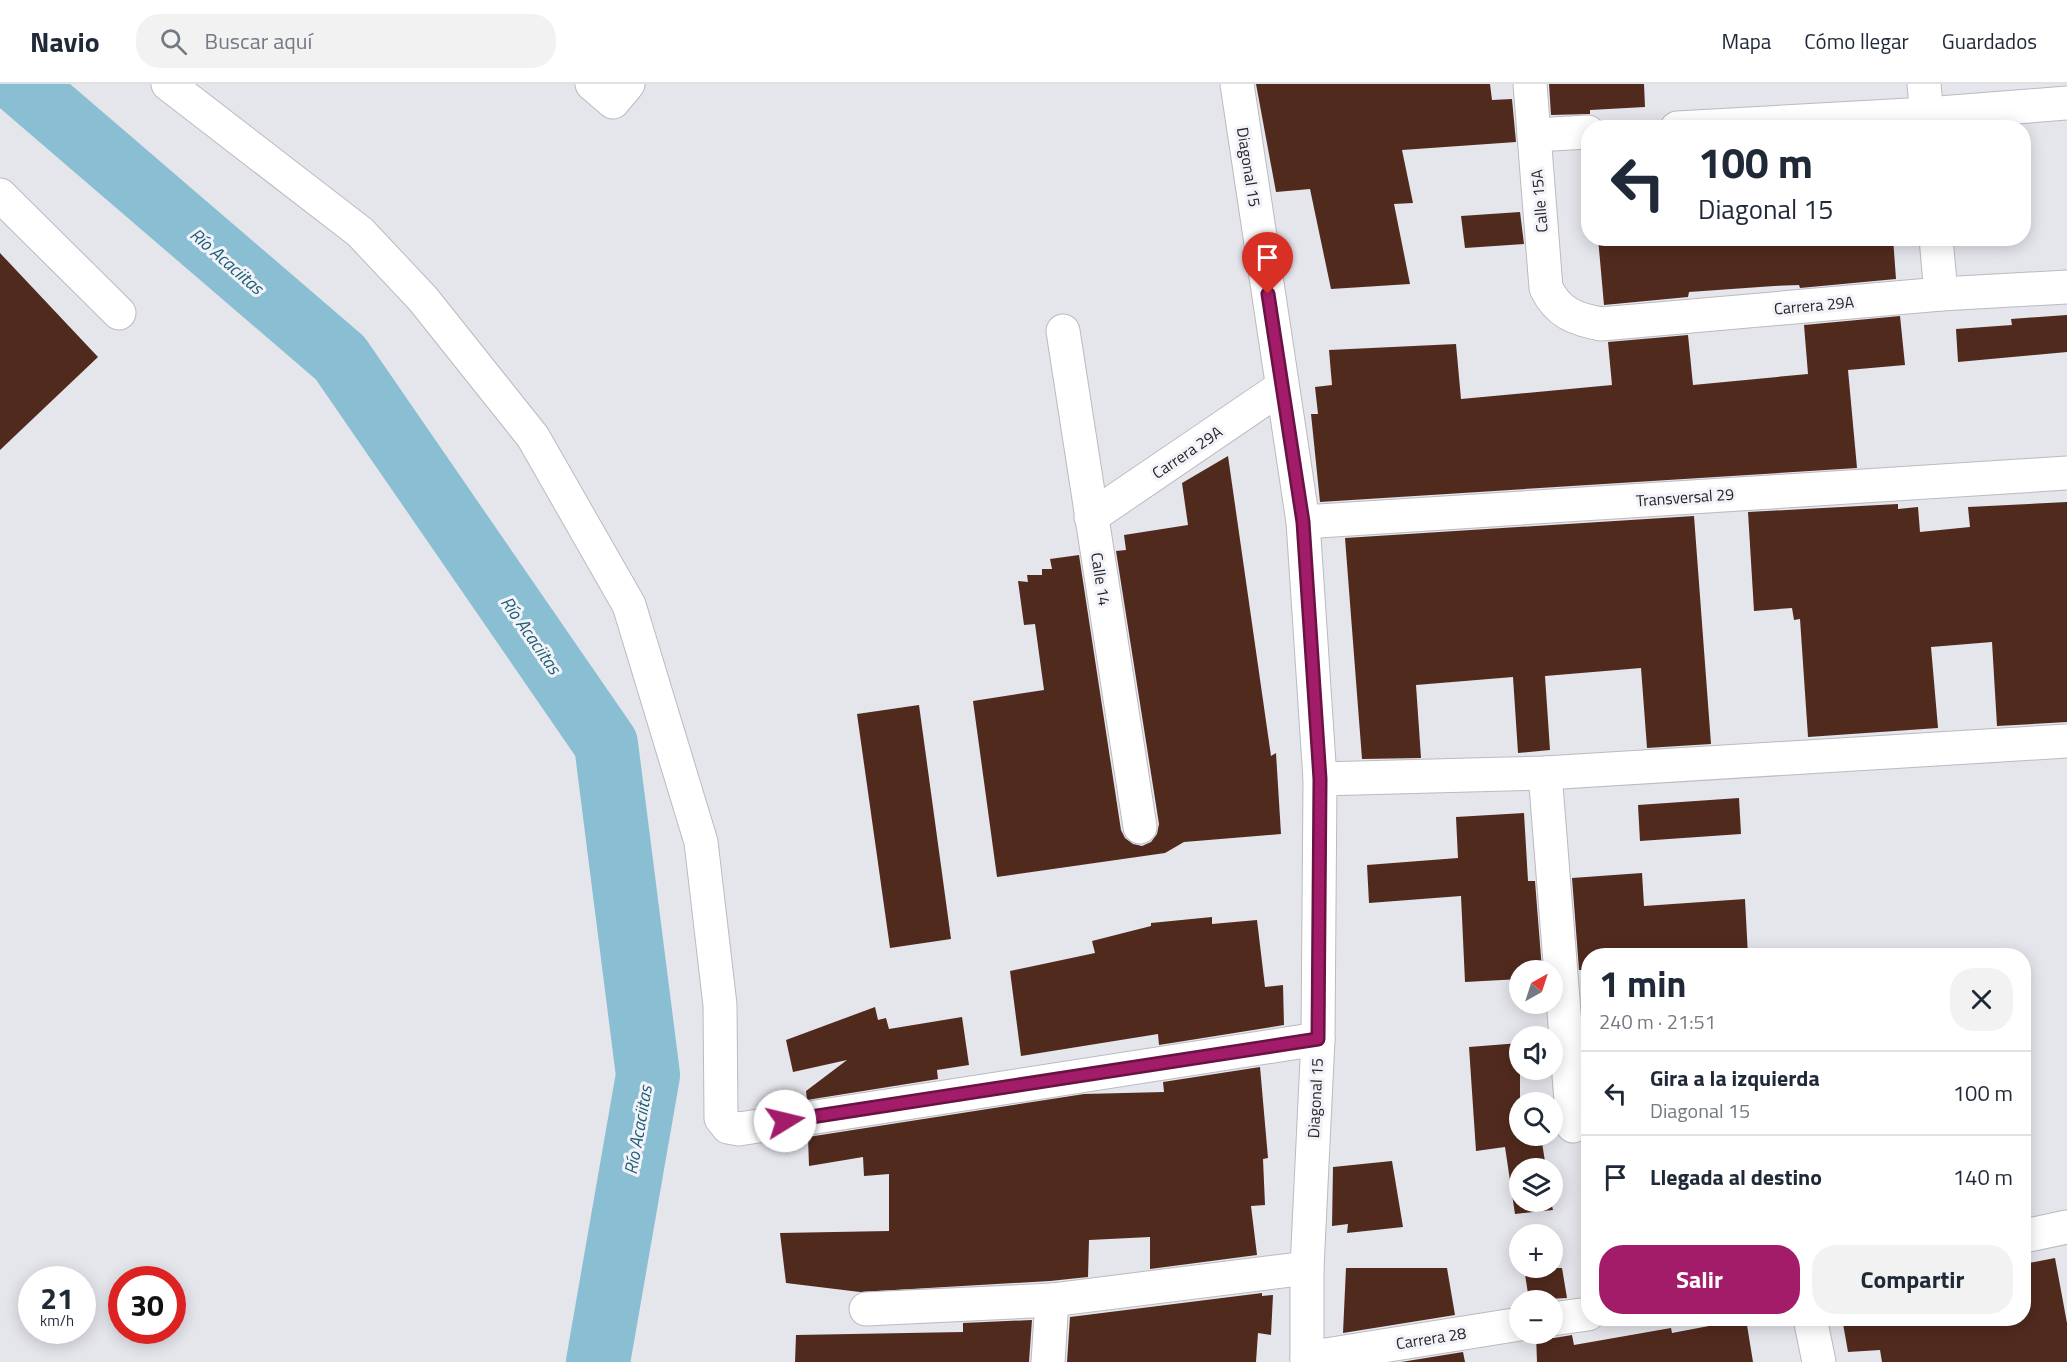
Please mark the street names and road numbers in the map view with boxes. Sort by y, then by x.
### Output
street label: Diagonal 15 [1231,125,1267,209]
street label: Calle 15A [1524,168,1554,234]
street label: Carrera 29A [1773,290,1855,320]
street label: Carrera 29A [1147,419,1227,484]
street label: Transversal 29 [1635,482,1735,512]
street label: Calle 14 [1085,551,1117,607]
street label: Diagonal 15 [1301,1057,1329,1139]
street label: Carrera 28 [1394,1321,1468,1355]

